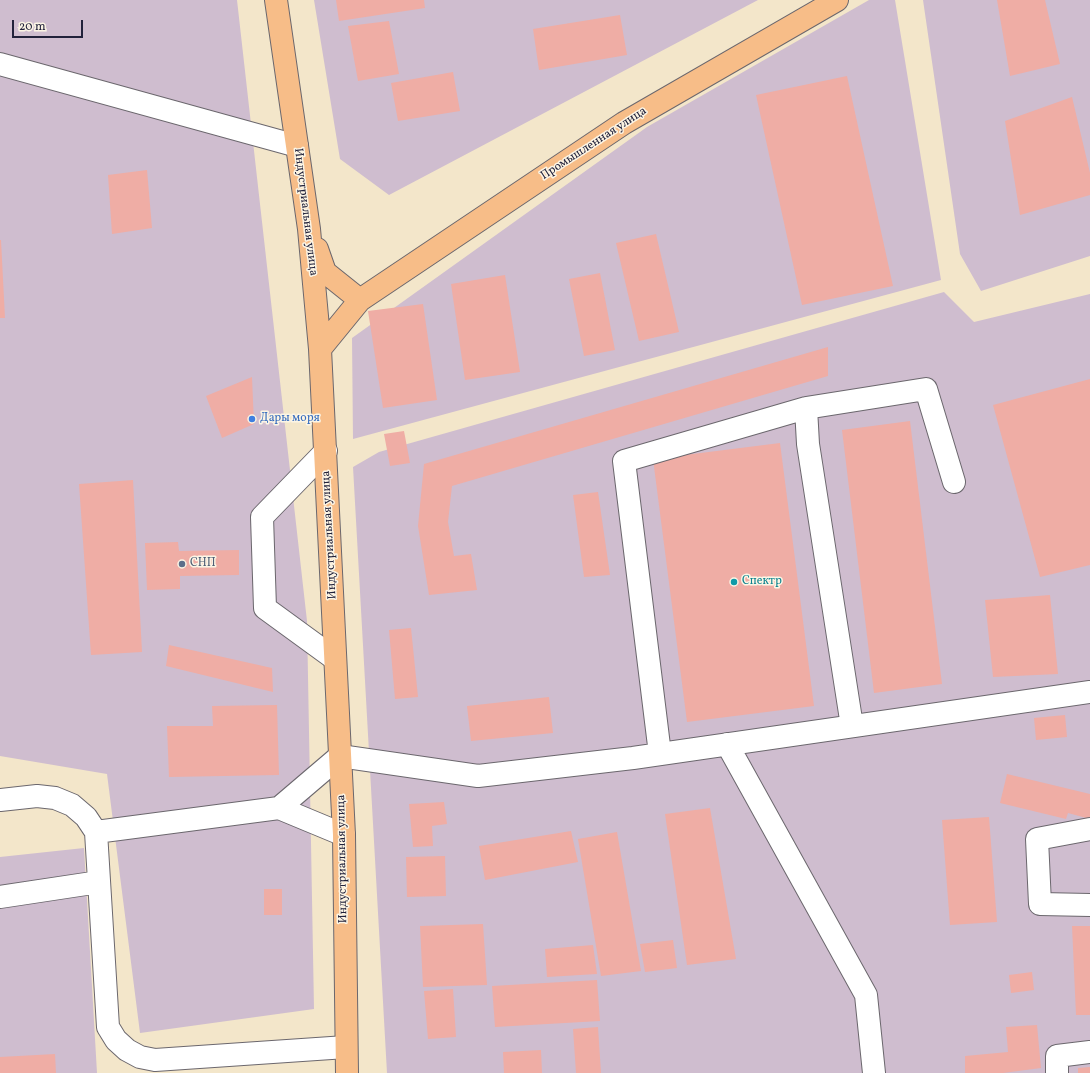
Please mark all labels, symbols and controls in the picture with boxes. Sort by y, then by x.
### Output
scale bar [14,12,85,38]
text: 20 m [19,19,46,35]
street label: Промышленная улица [538,104,650,184]
street label: Индустриальная улица [290,147,320,277]
place label: Дары моря [260,412,320,426]
marker: Дары моря [247,414,257,424]
street label: Индустриальная улица [319,470,341,600]
place label: СНП [190,557,216,571]
marker: СНП [177,559,187,569]
place label: Спектр [742,575,782,589]
marker: Спектр [729,577,739,587]
street label: Индустриальная улица [335,795,351,923]

